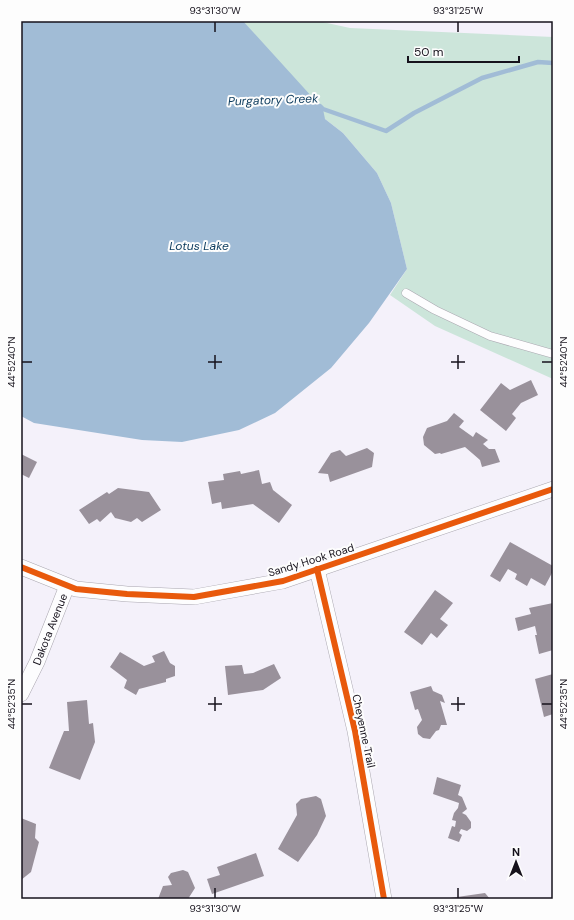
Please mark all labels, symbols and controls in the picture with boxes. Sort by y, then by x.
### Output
text: 93°31'30"W [189,4,241,17]
text: 93°31'25"W [433,4,483,17]
scale bar [408,38,519,64]
text: 50 m [414,44,443,60]
water label: Purgatory Creek [227,90,319,110]
water label: Lotus Lake [169,238,229,254]
text: 44°52'40"N [5,336,18,388]
text: 44°52'40"N [557,336,570,388]
street label: Sandy Hook Road [266,540,356,580]
street label: Dakota Avenue [30,591,70,667]
text: 44°52'35"N [5,679,18,729]
text: 44°52'35"N [557,679,570,729]
street label: Cheyenne Trail [349,693,379,769]
north arrow [496,842,536,882]
text: N [512,845,520,859]
text: 93°31'30"W [189,902,241,915]
text: 93°31'25"W [433,902,483,915]

